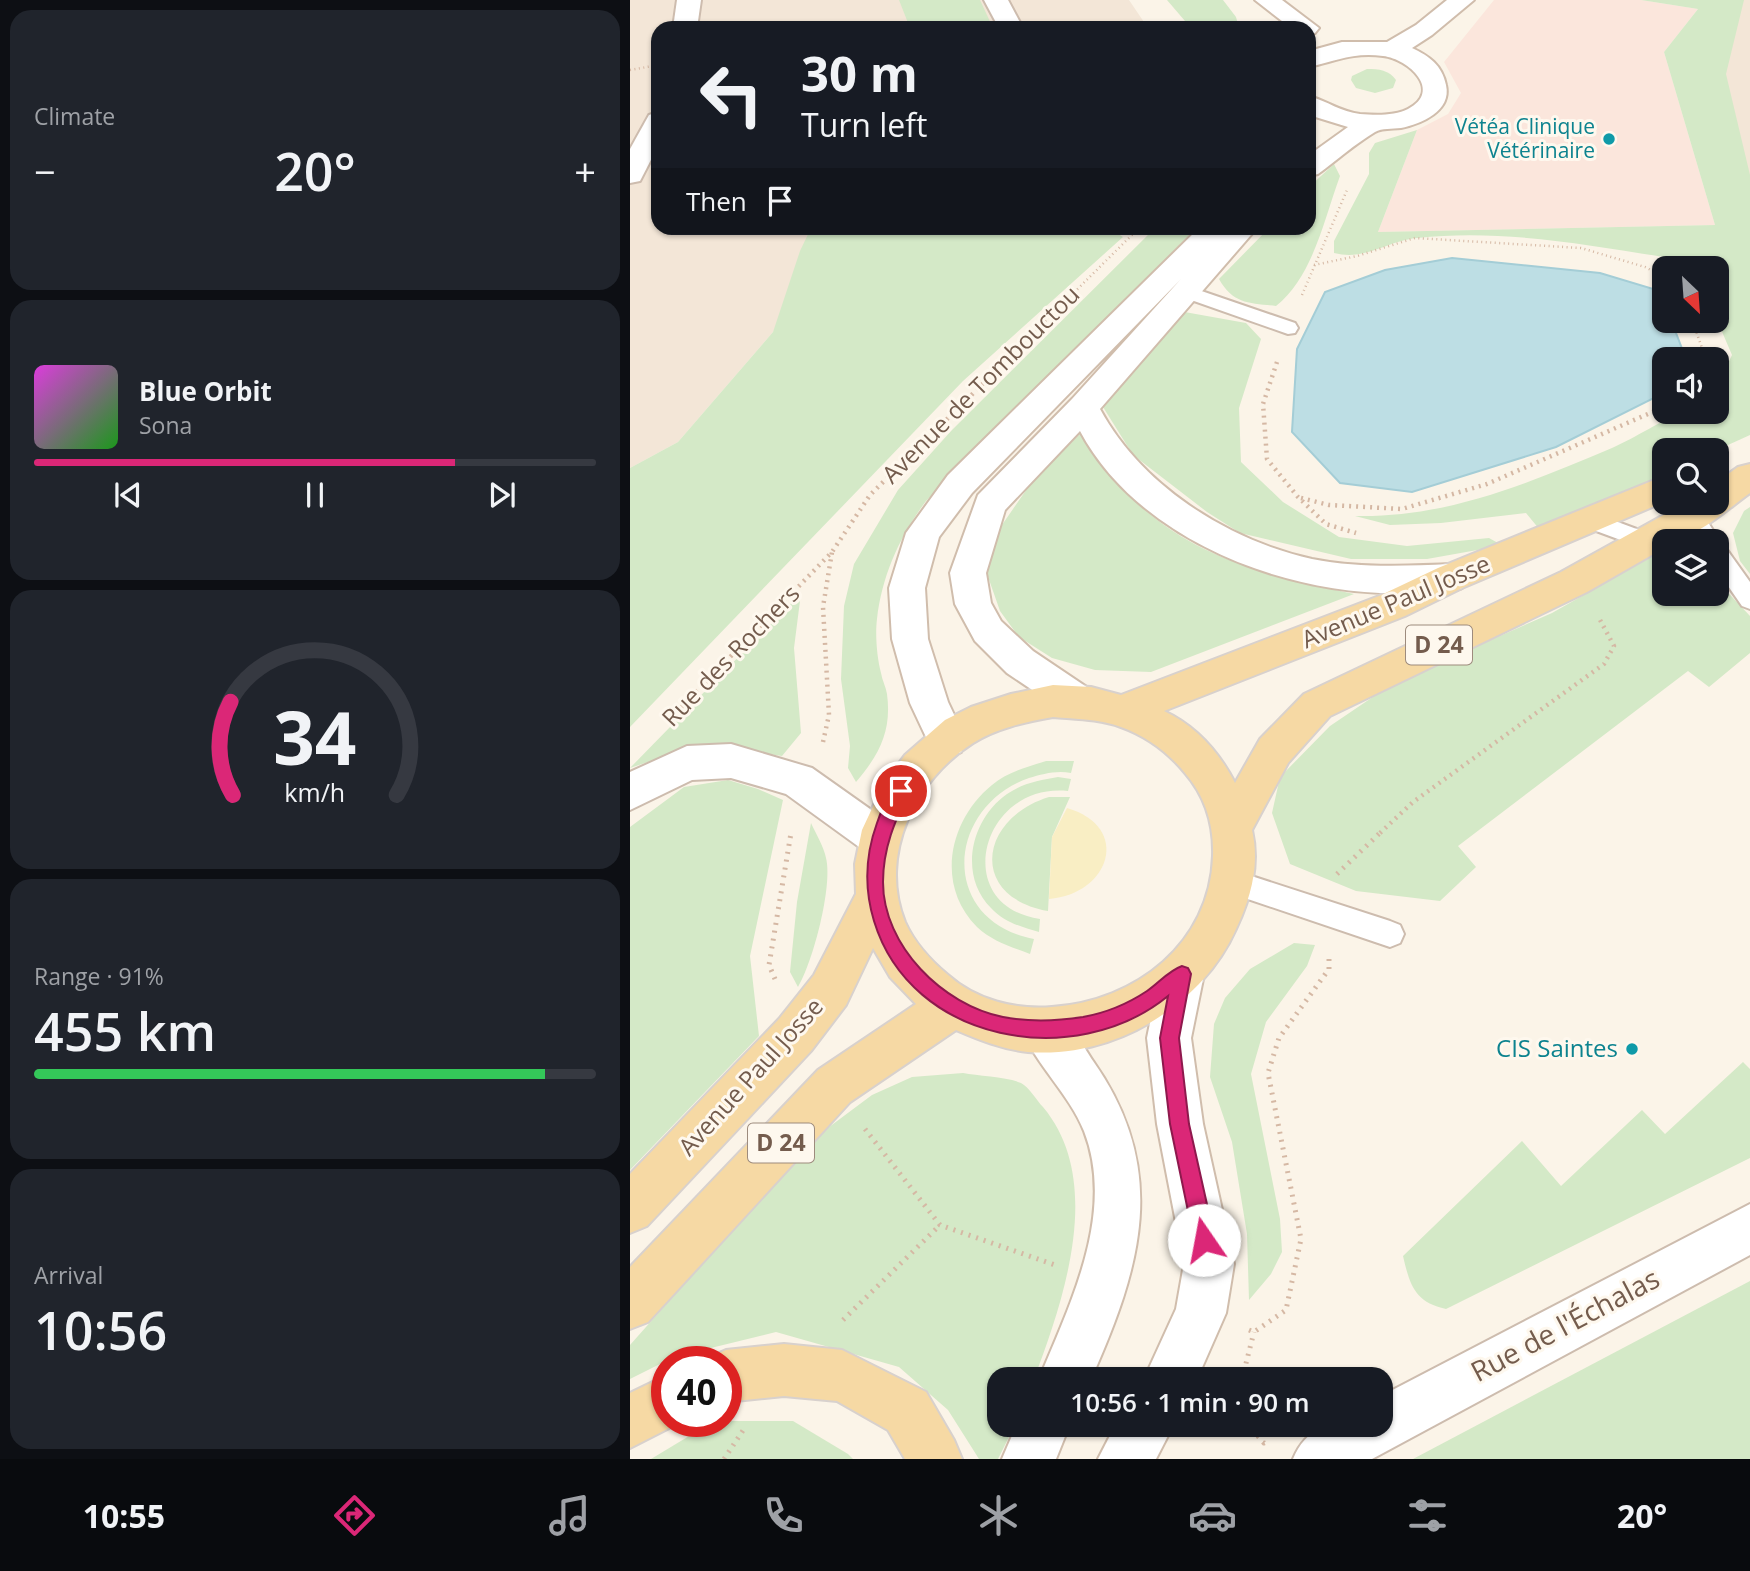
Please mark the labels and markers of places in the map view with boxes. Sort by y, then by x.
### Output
place label: Vétéa Clinique Vétérinaire [1455,112,1595,164]
marker: Vétéa Clinique Vétérinaire [1601,131,1617,147]
pin [871,761,931,821]
place label: CIS Saintes [1496,1031,1618,1064]
marker: CIS Saintes [1624,1041,1640,1057]

